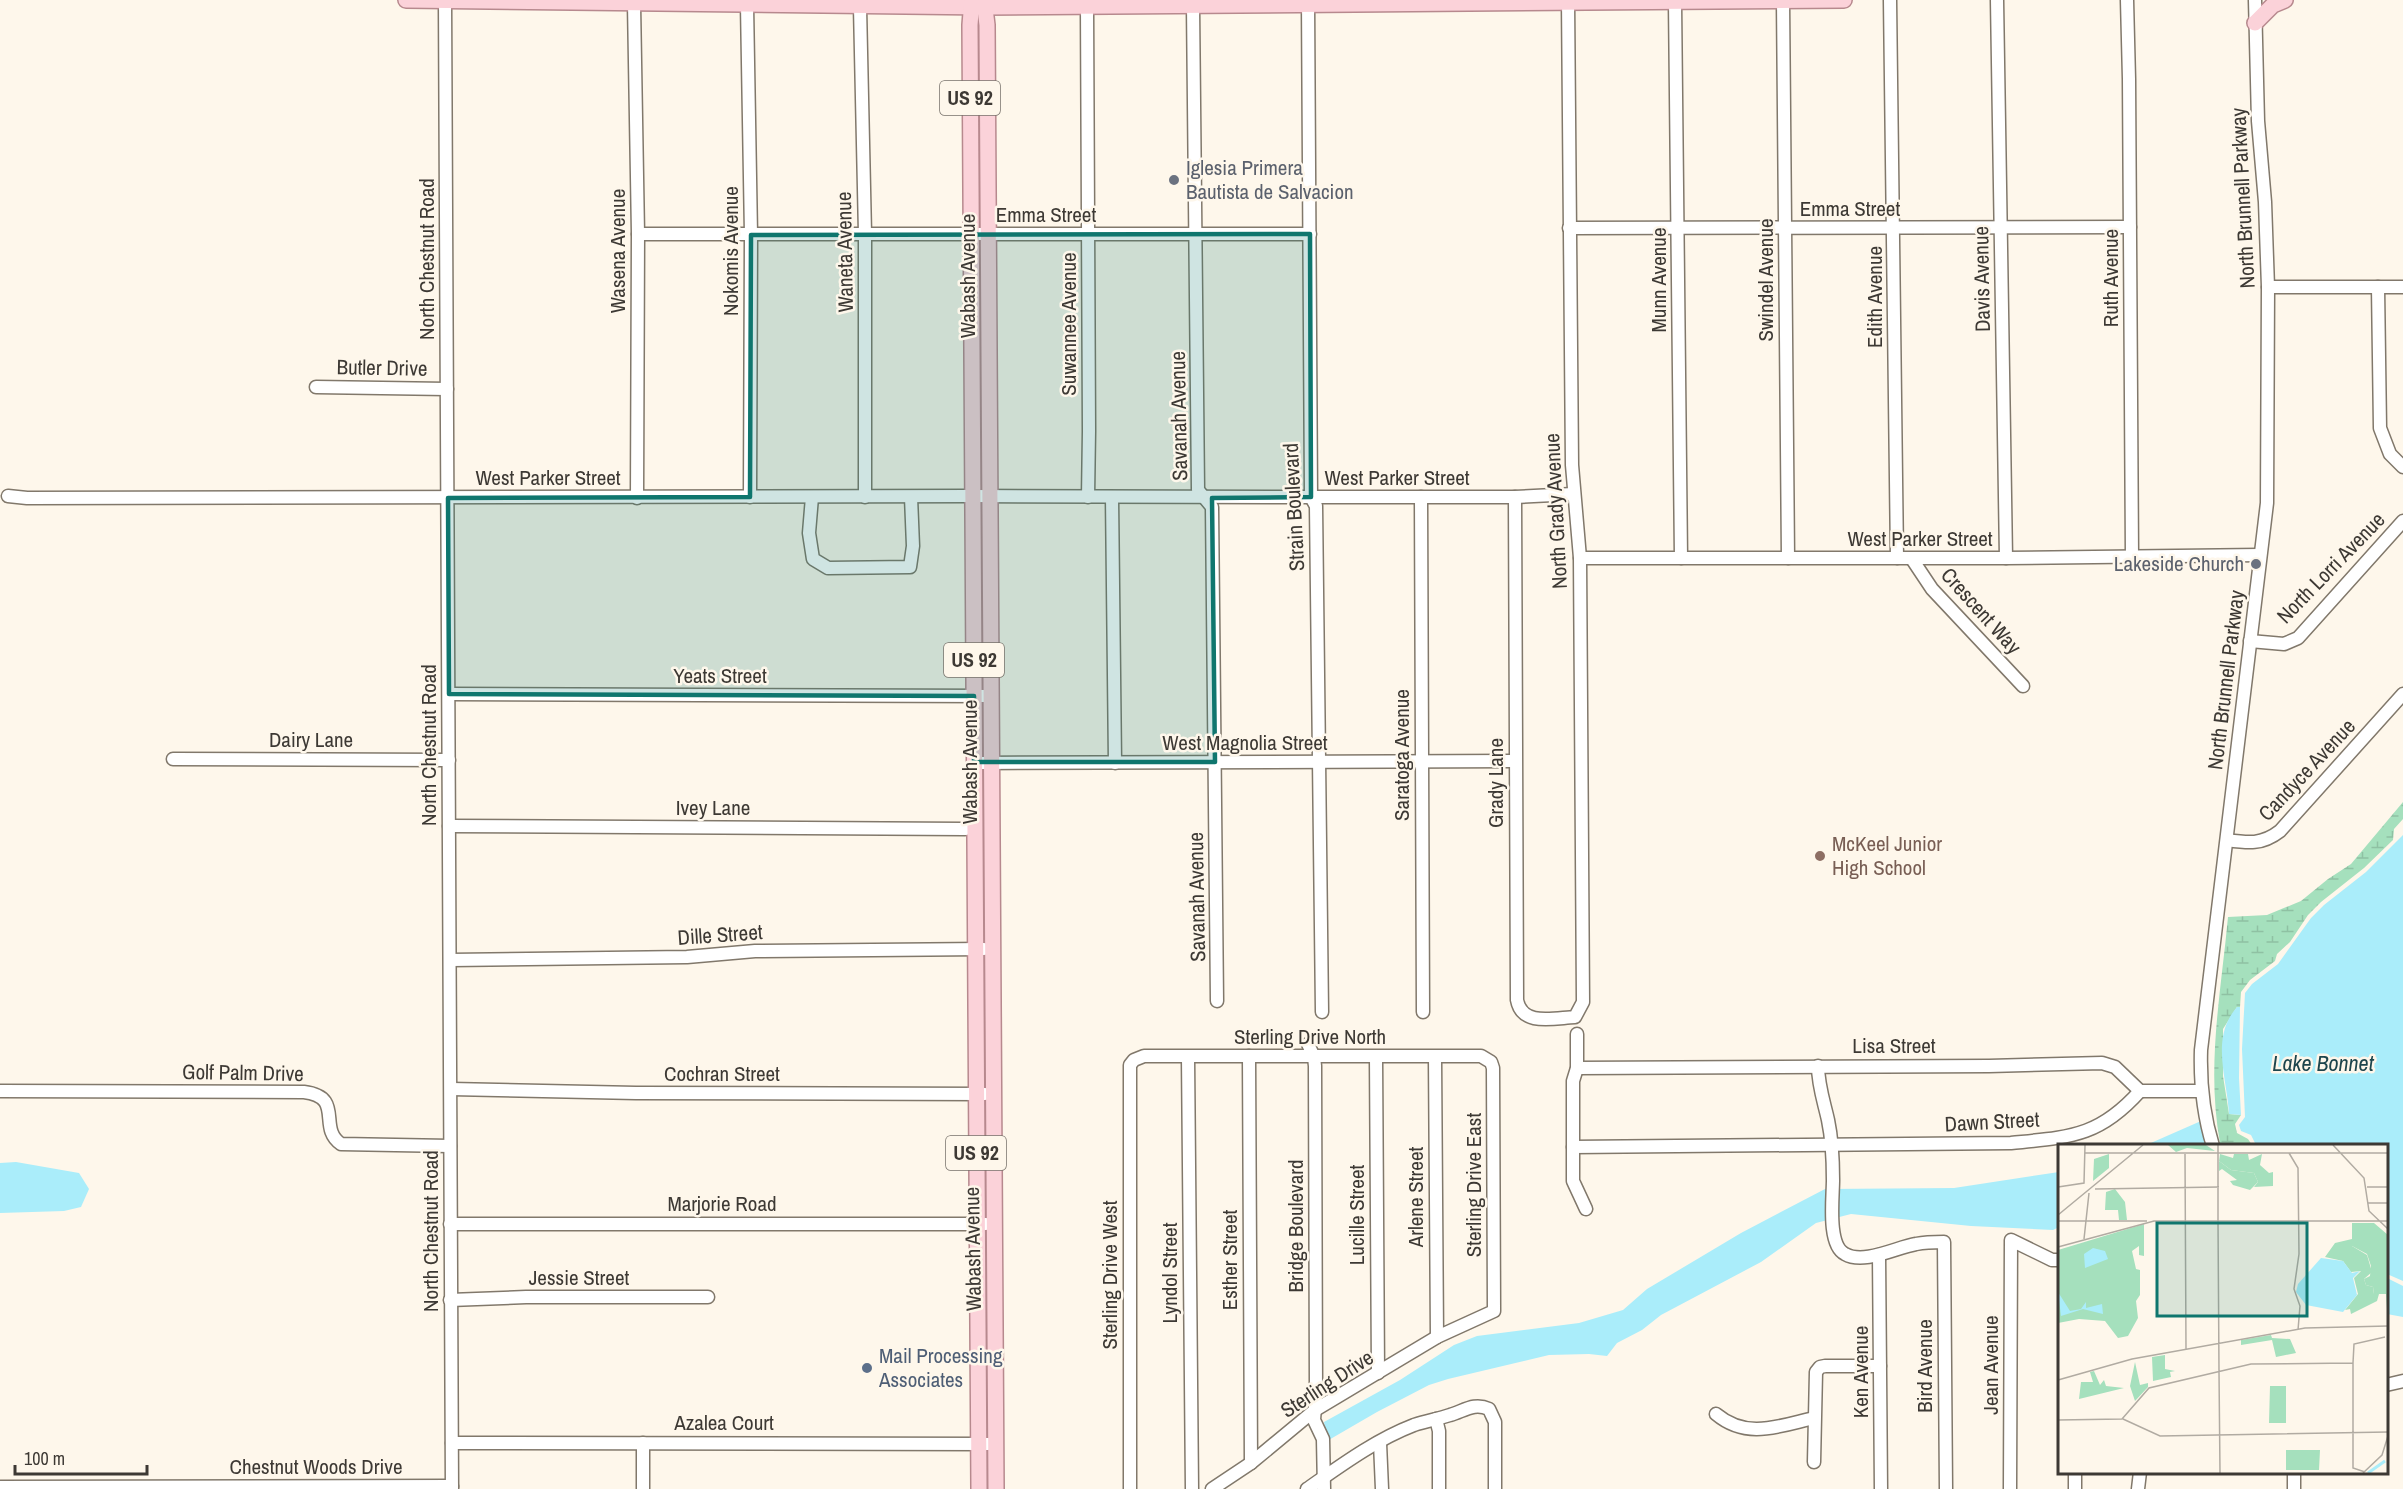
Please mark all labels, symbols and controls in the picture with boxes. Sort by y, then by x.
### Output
road number: US 92 [940,81,1000,115]
street label: North Brunnell Parkway [2223,107,2262,289]
place label: Iglesia Primera Bautista de Salvacion [1186,153,1354,206]
marker: Iglesia Primera Bautista de Salvacion [1167,173,1181,187]
street label: North Chestnut Road [412,178,441,340]
street label: Nokomis Avenue [716,186,745,316]
street label: Wasena Avenue [603,189,632,313]
street label: Waneta Avenue [829,191,860,313]
street label: Emma Street [1800,194,1900,223]
street label: Emma Street [996,200,1096,229]
street label: Wabash Avenue [953,214,982,338]
street label: Swindel Avenue [1751,218,1780,342]
street label: Davis Avenue [1966,226,1997,332]
street label: Munn Avenue [1644,227,1673,333]
street label: Ruth Avenue [2096,229,2125,327]
street label: Edith Avenue [1860,246,1889,348]
street label: Suwannee Avenue [1054,252,1083,396]
street label: Savanah Avenue [1163,351,1194,481]
street label: Butler Drive [336,352,428,383]
street label: North Grady Avenue [1537,432,1574,590]
street label: Strain Boulevard [1276,442,1311,572]
street label: West Parker Street [475,463,621,492]
street label: West Parker Street [1324,463,1470,492]
street label: North Lorri Avenue [2270,506,2391,630]
street label: West Parker Street [1847,524,1993,553]
place label: Lakeside Church [2114,549,2244,578]
marker: Lakeside Church [2249,557,2263,571]
street label: Crescent Way [1935,561,2028,661]
street label: North Brunnell Parkway [2200,588,2251,771]
road number: US 92 [944,643,1004,677]
street label: Yeats Street [673,661,767,690]
street label: North Chestnut Road [414,664,443,826]
street label: Saratoga Avenue [1387,689,1416,821]
street label: Wabash Avenue [955,700,984,824]
street label: Candyce Avenue [2252,712,2362,827]
street label: Dairy Lane [269,725,353,754]
street label: West Magnolia Street [1162,728,1328,757]
street label: Grady Lane [1481,738,1510,828]
street label: Ivey Lane [676,793,750,822]
place label: McKeel Junior High School [1832,829,1942,882]
street label: Savanah Avenue [1181,832,1212,962]
marker: McKeel Junior High School [1813,849,1827,863]
street label: Dille Street [676,917,764,952]
street label: Sterling Drive North [1234,1022,1386,1051]
street label: Lisa Street [1852,1031,1936,1060]
water label: Lake Bonnet [2272,1048,2375,1078]
street label: Golf Palm Drive [182,1057,304,1088]
street label: Cochran Street [664,1059,780,1088]
street label: Dawn Street [1944,1105,2040,1138]
street label: Sterling Drive East [1459,1113,1488,1257]
road number: US 92 [946,1136,1006,1170]
inset map [2058,1144,2388,1474]
street label: Arlene Street [1401,1147,1430,1248]
street label: North Chestnut Road [416,1150,445,1312]
street label: Bridge Boulevard [1281,1159,1310,1293]
street label: Lucille Street [1342,1165,1371,1265]
street label: Wabash Avenue [957,1187,988,1312]
street label: Marjorie Road [667,1189,777,1218]
street label: Sterling Drive West [1095,1200,1124,1350]
street label: Esther Street [1215,1210,1244,1310]
street label: Lyndol Street [1155,1222,1184,1323]
street label: Jessie Street [529,1263,629,1292]
street label: Jean Avenue [1976,1315,2005,1415]
street label: Bird Avenue [1910,1319,1939,1413]
street label: Ken Avenue [1846,1326,1875,1418]
place label: Mail Processing Associates [878,1341,1003,1394]
street label: Sterling Drive [1275,1343,1379,1424]
marker: Mail Processing Associates [860,1361,874,1375]
street label: Azalea Court [673,1408,774,1437]
scale bar [15,1438,147,1476]
text: 100 m [24,1446,65,1471]
street label: Chestnut Woods Drive [230,1452,402,1481]

